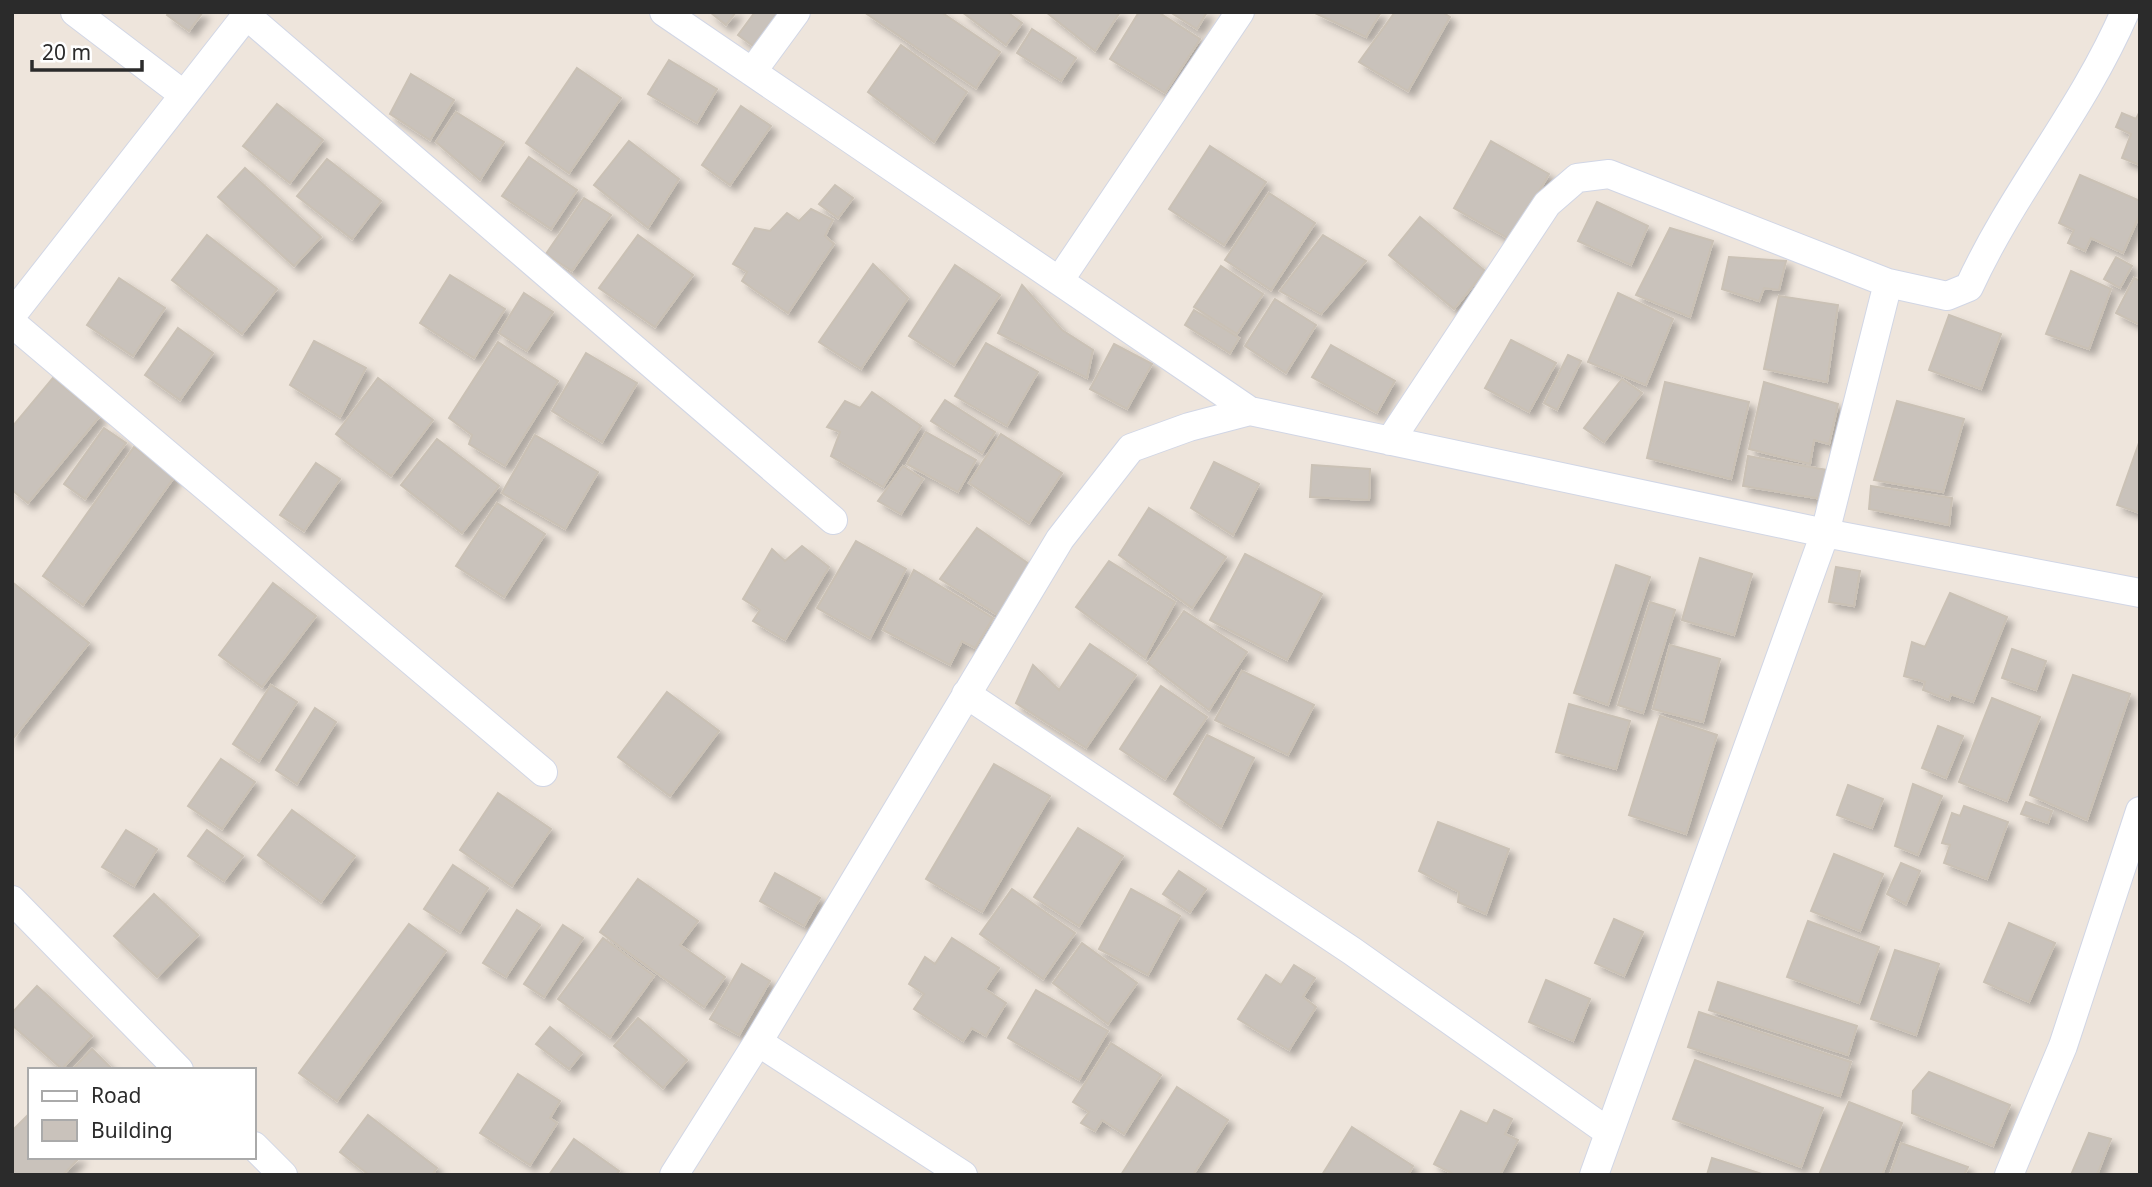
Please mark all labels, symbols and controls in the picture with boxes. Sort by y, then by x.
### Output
scale bar [32,28,142,72]
text: 20 m [42,38,91,66]
legend [28,1068,256,1159]
text: Road [91,1081,141,1109]
text: Building [91,1116,173,1144]

